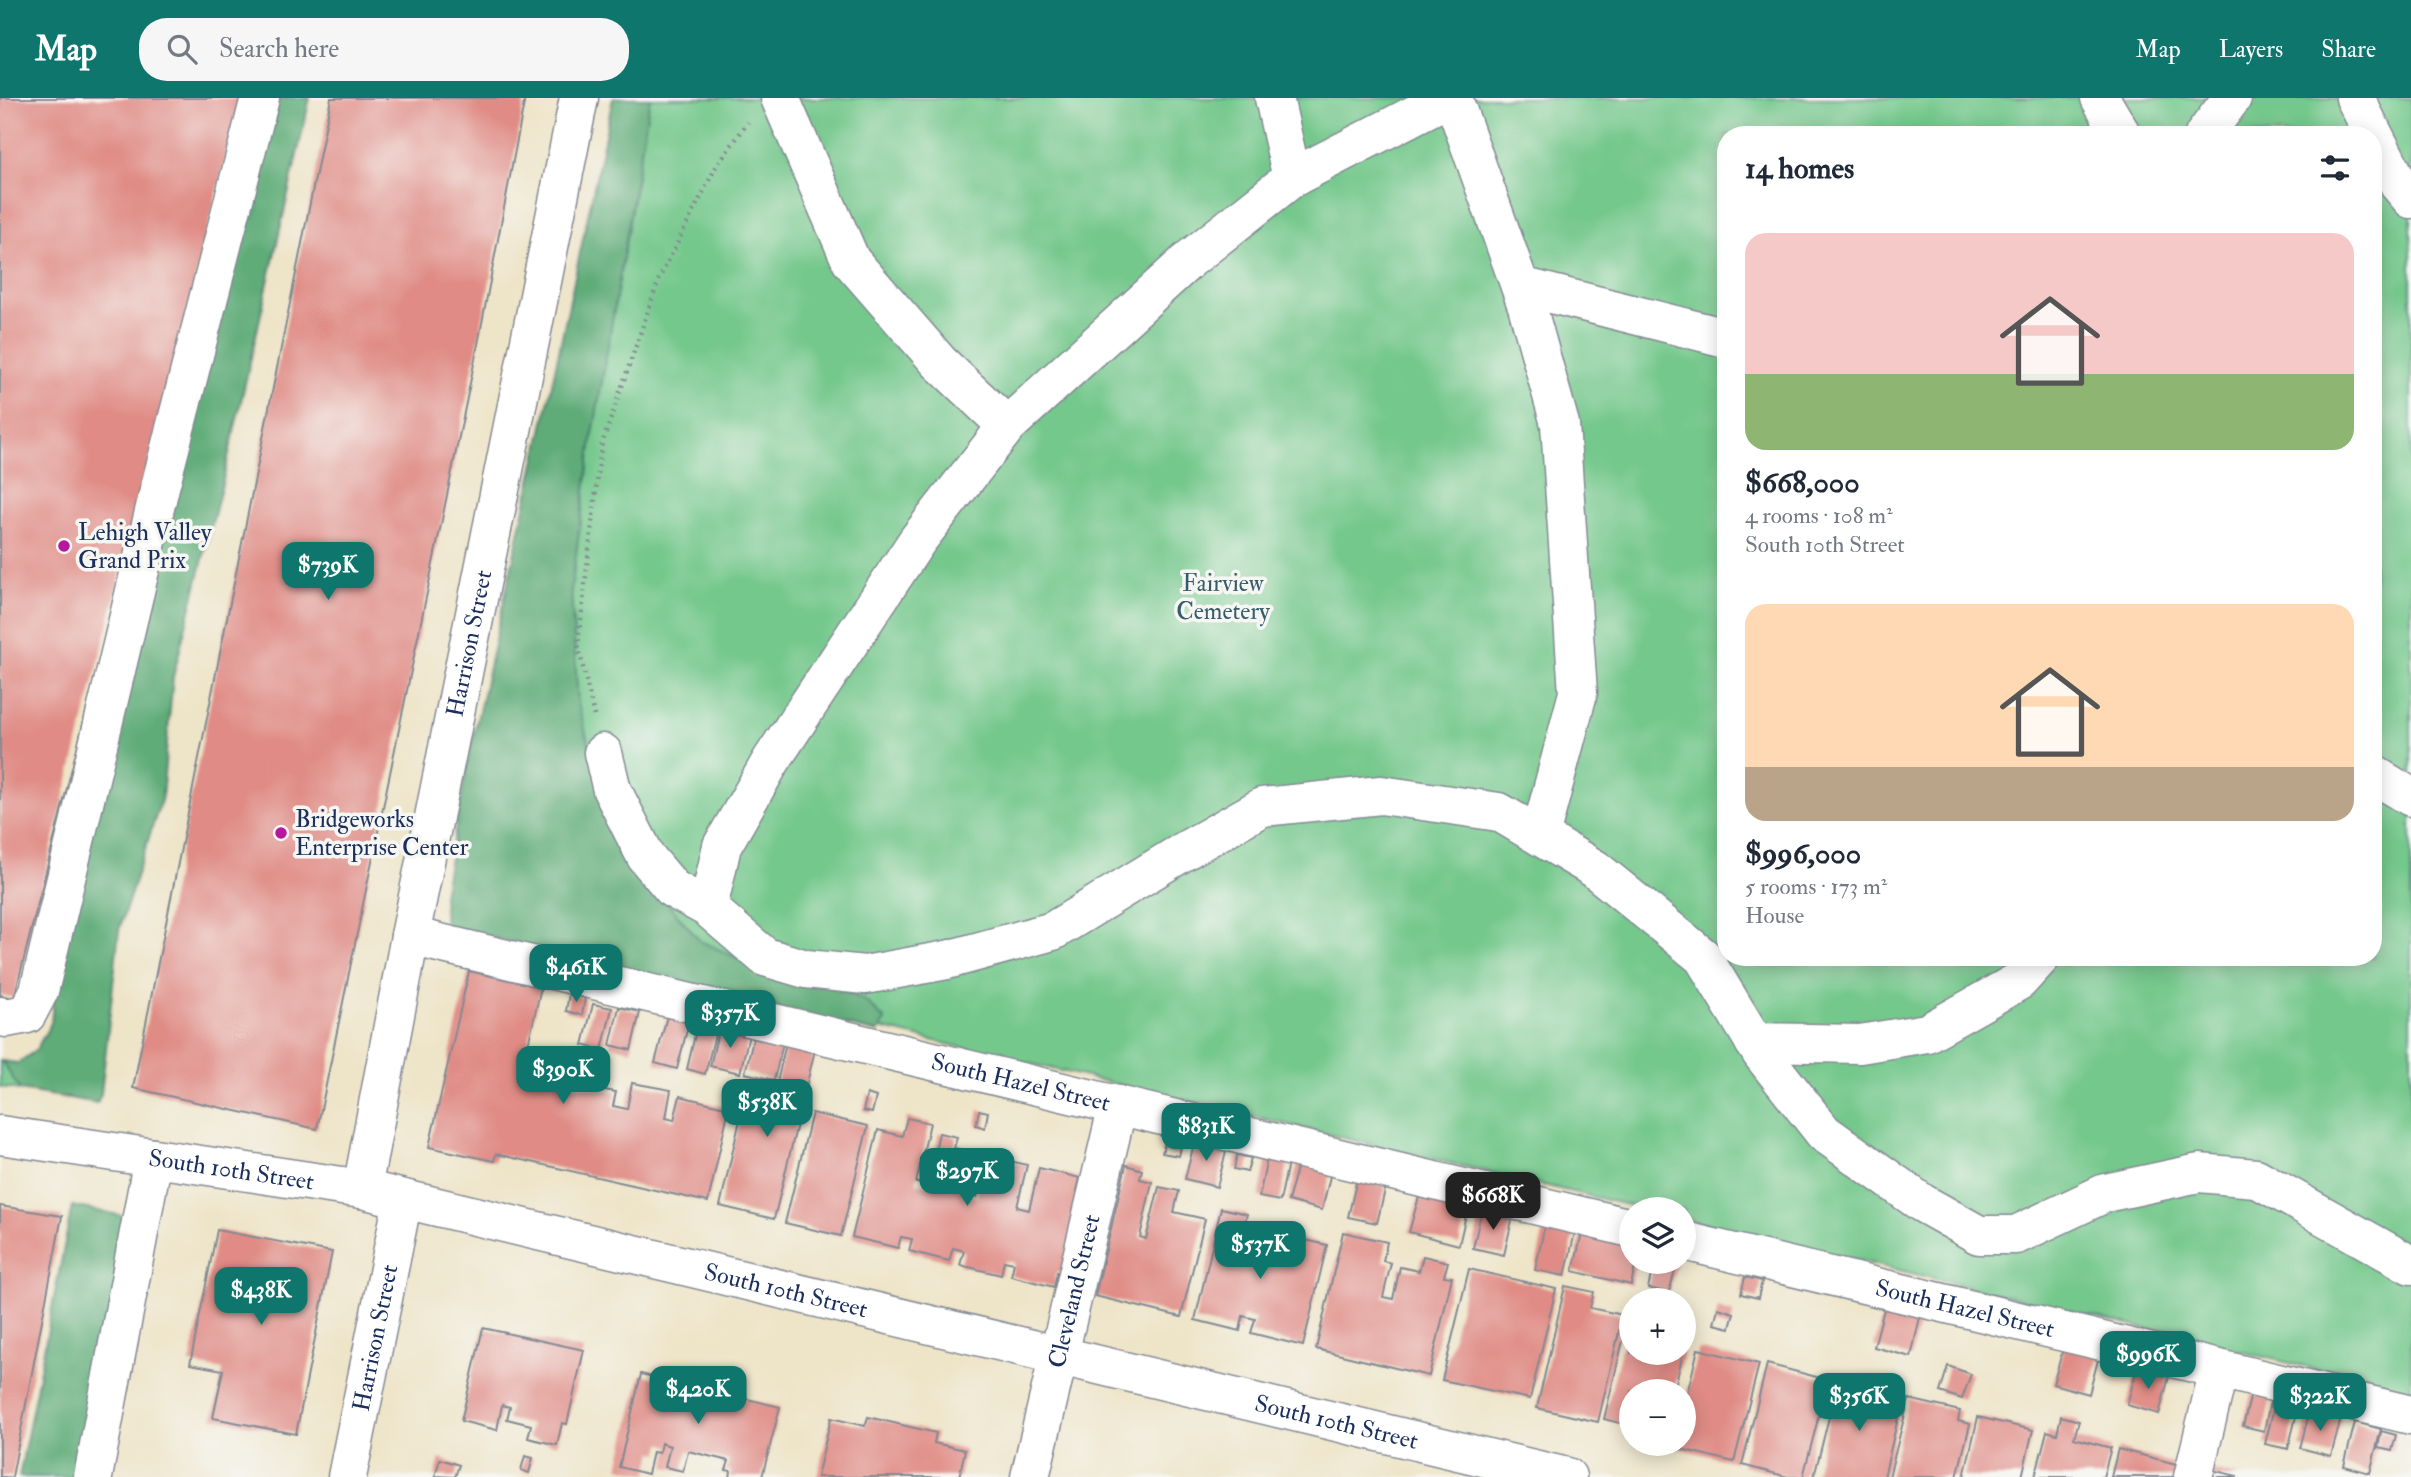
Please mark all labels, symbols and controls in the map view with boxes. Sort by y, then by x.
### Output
search box [139,18,629,81]
text: Map [35,29,97,70]
icon: search [163,30,201,68]
text: Search here [219,33,339,65]
text: Map [2136,34,2181,65]
text: Layers [2219,34,2283,65]
text: Share [2321,34,2376,65]
icon: filters [2316,149,2354,187]
text: 14 homes [1745,150,1854,187]
icon: home [1987,278,2113,404]
text: $668,000 [1745,464,1860,501]
text: 4 rooms · 108 m² [1745,501,1893,530]
place label: Lehigh Valley Grand Prix [78,517,212,576]
text: South 10th Street [1745,530,1905,559]
marker: Lehigh Valley Grand Prix [56,538,72,554]
pin: $739K [279,542,377,602]
text: $739K [298,550,358,579]
street label: Harrison Street [440,567,499,720]
park label: Fairview Cemetery [1176,568,1270,627]
icon: home [1987,649,2113,775]
place label: Bridgeworks Enterprise Center [295,804,469,863]
marker: Bridgeworks Enterprise Center [273,825,289,841]
text: $996,000 [1745,835,1861,872]
text: 5 rooms · 173 m² [1745,872,1887,901]
text: House [1745,901,1804,930]
pin: $461K [527,944,625,1004]
text: $461K [545,952,607,981]
pin: $357K [681,990,779,1050]
text: $357K [701,998,759,1027]
pin: $390K [514,1046,612,1106]
street label: South Hazel Street [928,1046,1113,1119]
text: $390K [532,1054,594,1083]
pin: $538K [718,1080,816,1139]
text: $538K [738,1087,796,1116]
pin: $831K [1157,1104,1255,1163]
text: $831K [1178,1111,1234,1140]
street label: South 10th Street [147,1142,316,1198]
pin: $297K [918,1148,1016,1208]
text: $297K [935,1156,999,1185]
pin: $668K [1444,1172,1542,1232]
text: $668K [1461,1180,1525,1209]
map controls [1619,1197,1696,1456]
button: layers [1619,1197,1696,1274]
street label: Cleveland Street [1041,1211,1108,1371]
pin: $537K [1211,1222,1309,1281]
text: $537K [1231,1229,1289,1258]
street label: South 10th Street [701,1256,871,1325]
street label: Harrison Street [346,1262,405,1414]
pin: $438K [212,1268,310,1327]
street label: South Hazel Street [1872,1272,2058,1345]
text: $438K [230,1275,292,1304]
button: + [1619,1288,1696,1365]
pin: $996K [2099,1332,2197,1391]
text: $996K [2116,1339,2180,1368]
pin: $420K [649,1366,747,1426]
text: $420K [666,1374,730,1403]
pin: $356K [1810,1374,1908,1433]
pin: $322K [2271,1374,2369,1433]
button: − [1619,1379,1696,1456]
text: $356K [1829,1381,1889,1410]
text: $322K [2289,1381,2351,1410]
street label: South 10th Street [1252,1388,1421,1457]

